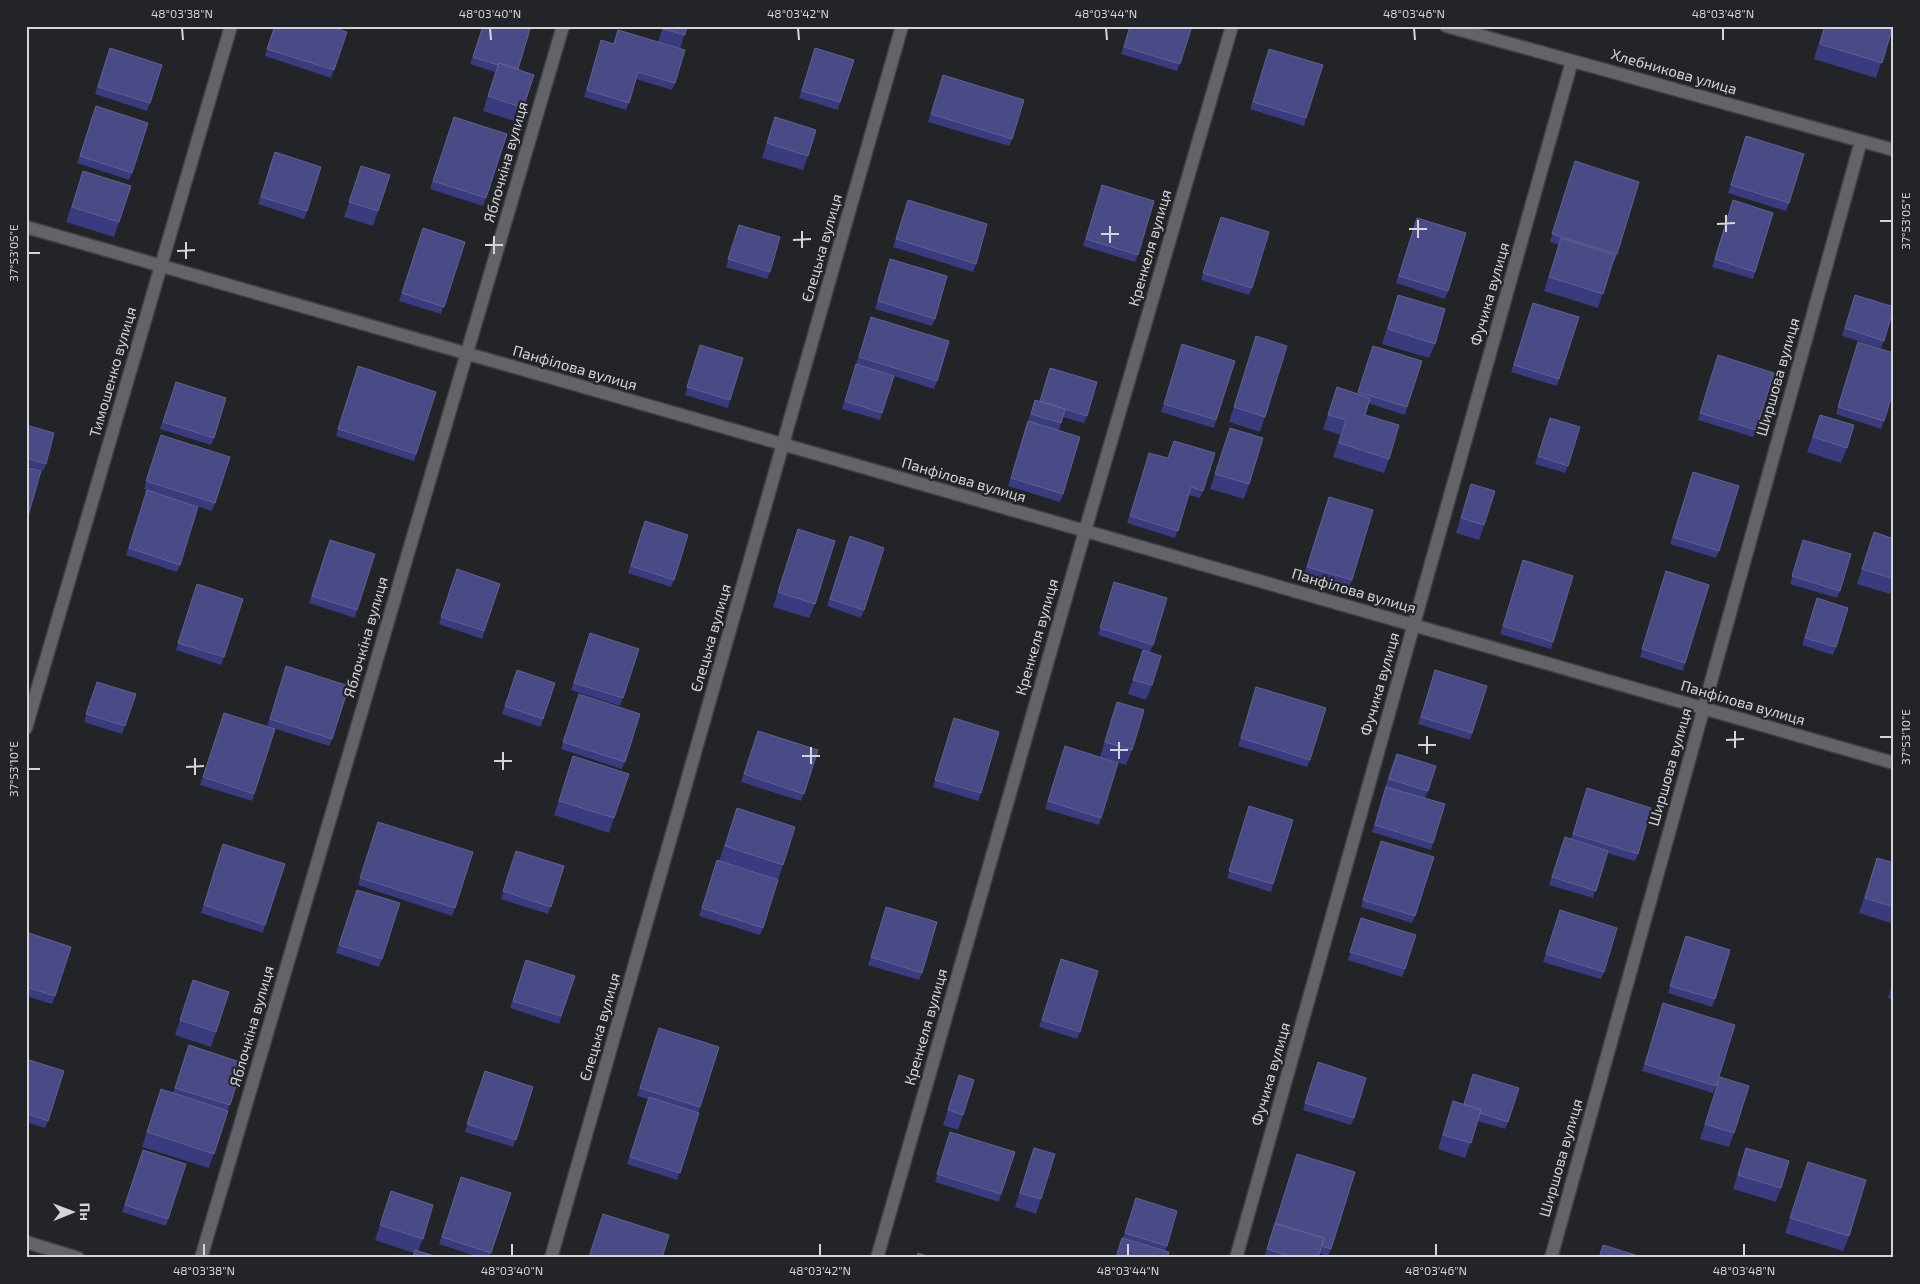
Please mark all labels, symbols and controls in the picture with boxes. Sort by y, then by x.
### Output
text: 48°03'38"N [151,6,213,20]
text: 48°03'40"N [459,6,521,20]
text: 48°03'42"N [767,6,829,20]
text: 48°03'44"N [1075,6,1137,20]
text: 48°03'46"N [1383,6,1445,20]
text: 48°03'48"N [1692,6,1754,20]
street label: Хлебникова улица [1609,44,1739,99]
street label: Яблочкіна вулиця [479,99,532,225]
street label: Кренкеля вулиця [1124,187,1175,308]
street label: Єлецька вулиця [797,192,846,304]
text: 37°53'05"E [1898,192,1912,250]
text: 37°53'05"E [6,224,20,282]
street label: Фучика вулиця [1466,240,1513,348]
street label: Тимошенко вулиця [85,304,140,439]
street label: Ширшова вулиця [1752,316,1803,438]
street label: Панфілова вулиця [511,341,640,394]
street label: Панфілова вулиця [900,453,1029,506]
street label: Панфілова вулиця [1290,564,1419,617]
street label: Яблочкіна вулиця [339,574,392,700]
street label: Кренкеля вулиця [1011,576,1062,697]
street label: Єлецька вулиця [686,582,735,694]
street label: Фучика вулиця [1356,630,1403,738]
street label: Панфілова вулиця [1679,676,1808,729]
street label: Ширшова вулиця [1644,706,1695,828]
text: 37°53'10"E [1898,709,1912,765]
text: 37°53'10"E [6,741,20,797]
street label: Яблочкіна вулиця [225,963,278,1089]
street label: Кренкеля вулиця [900,966,951,1087]
street label: Єлецька вулиця [575,971,624,1083]
street label: Фучика вулиця [1247,1020,1294,1128]
street label: Ширшова вулиця [1535,1097,1586,1219]
north arrow [48,1186,98,1236]
text: Пн [77,1203,94,1221]
text: 48°03'38"N [173,1263,235,1277]
text: 48°03'40"N [481,1263,543,1277]
text: 48°03'42"N [789,1263,851,1277]
text: 48°03'44"N [1097,1263,1159,1277]
text: 48°03'46"N [1405,1263,1467,1277]
text: 48°03'48"N [1713,1263,1775,1277]

